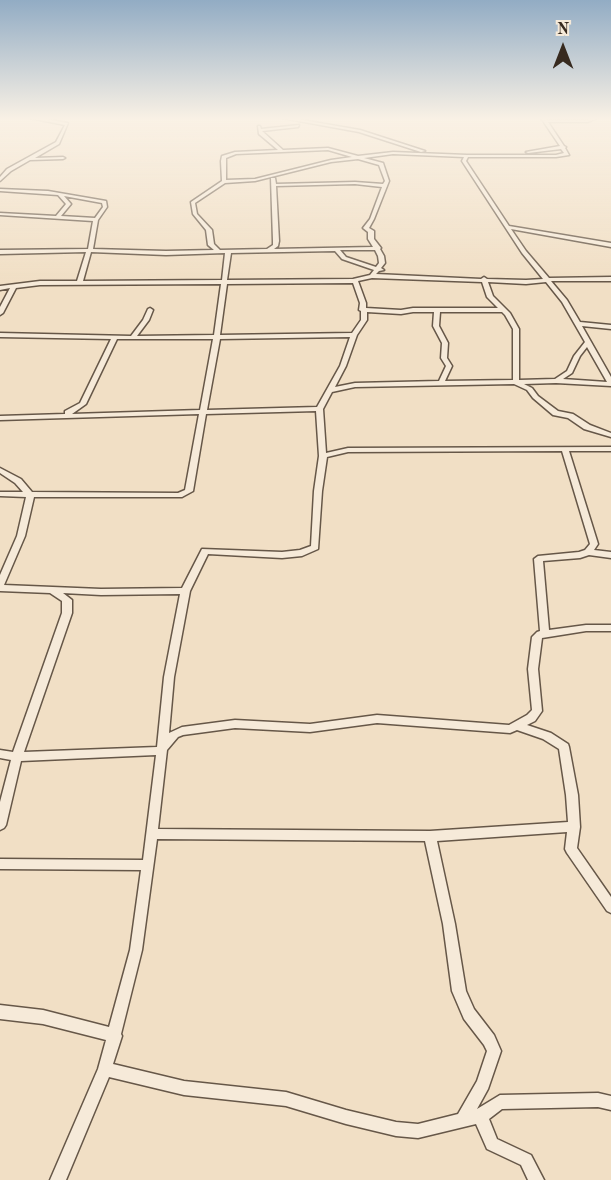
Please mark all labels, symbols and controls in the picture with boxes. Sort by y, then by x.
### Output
north arrow [533,18,593,78]
text: N [557,22,569,38]

